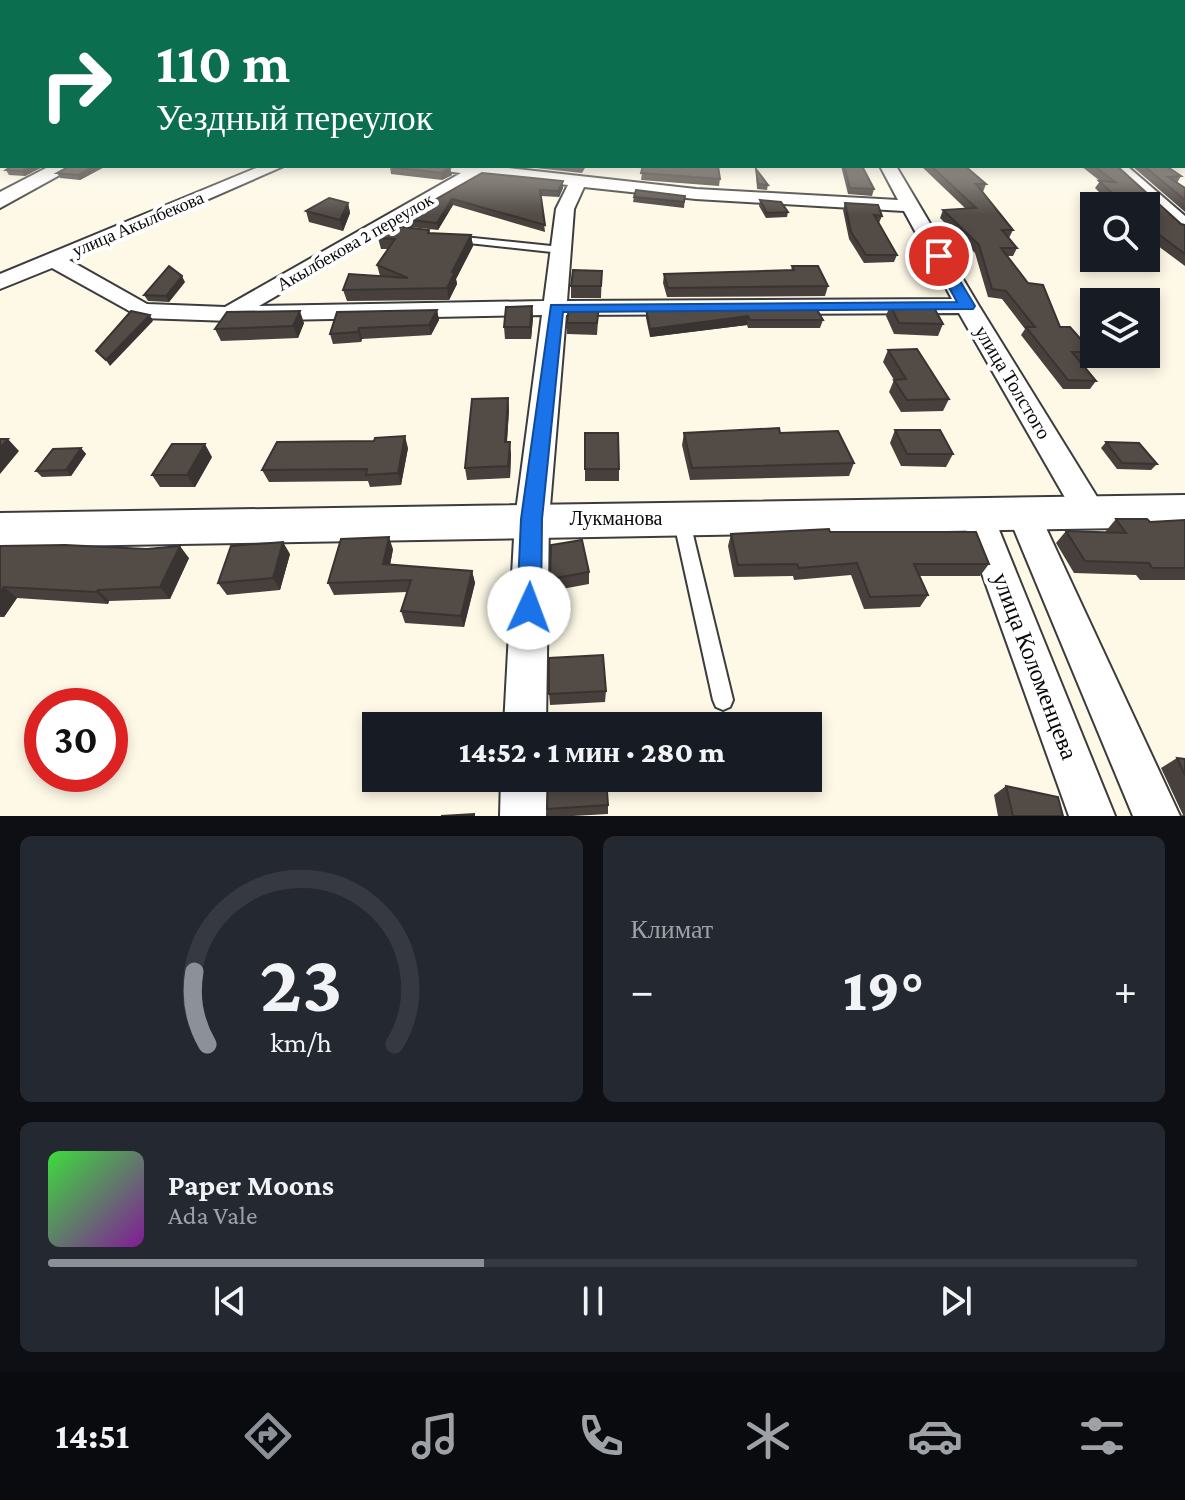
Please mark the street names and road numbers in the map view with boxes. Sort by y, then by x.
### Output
street label: улица Акылбекова [69,187,207,261]
street label: Акылбекова 2 переулок [273,189,437,295]
street label: улица Толстого [970,321,1056,443]
street label: Лукманова [570,507,663,530]
street label: улица Коломенцева [987,569,1084,763]

